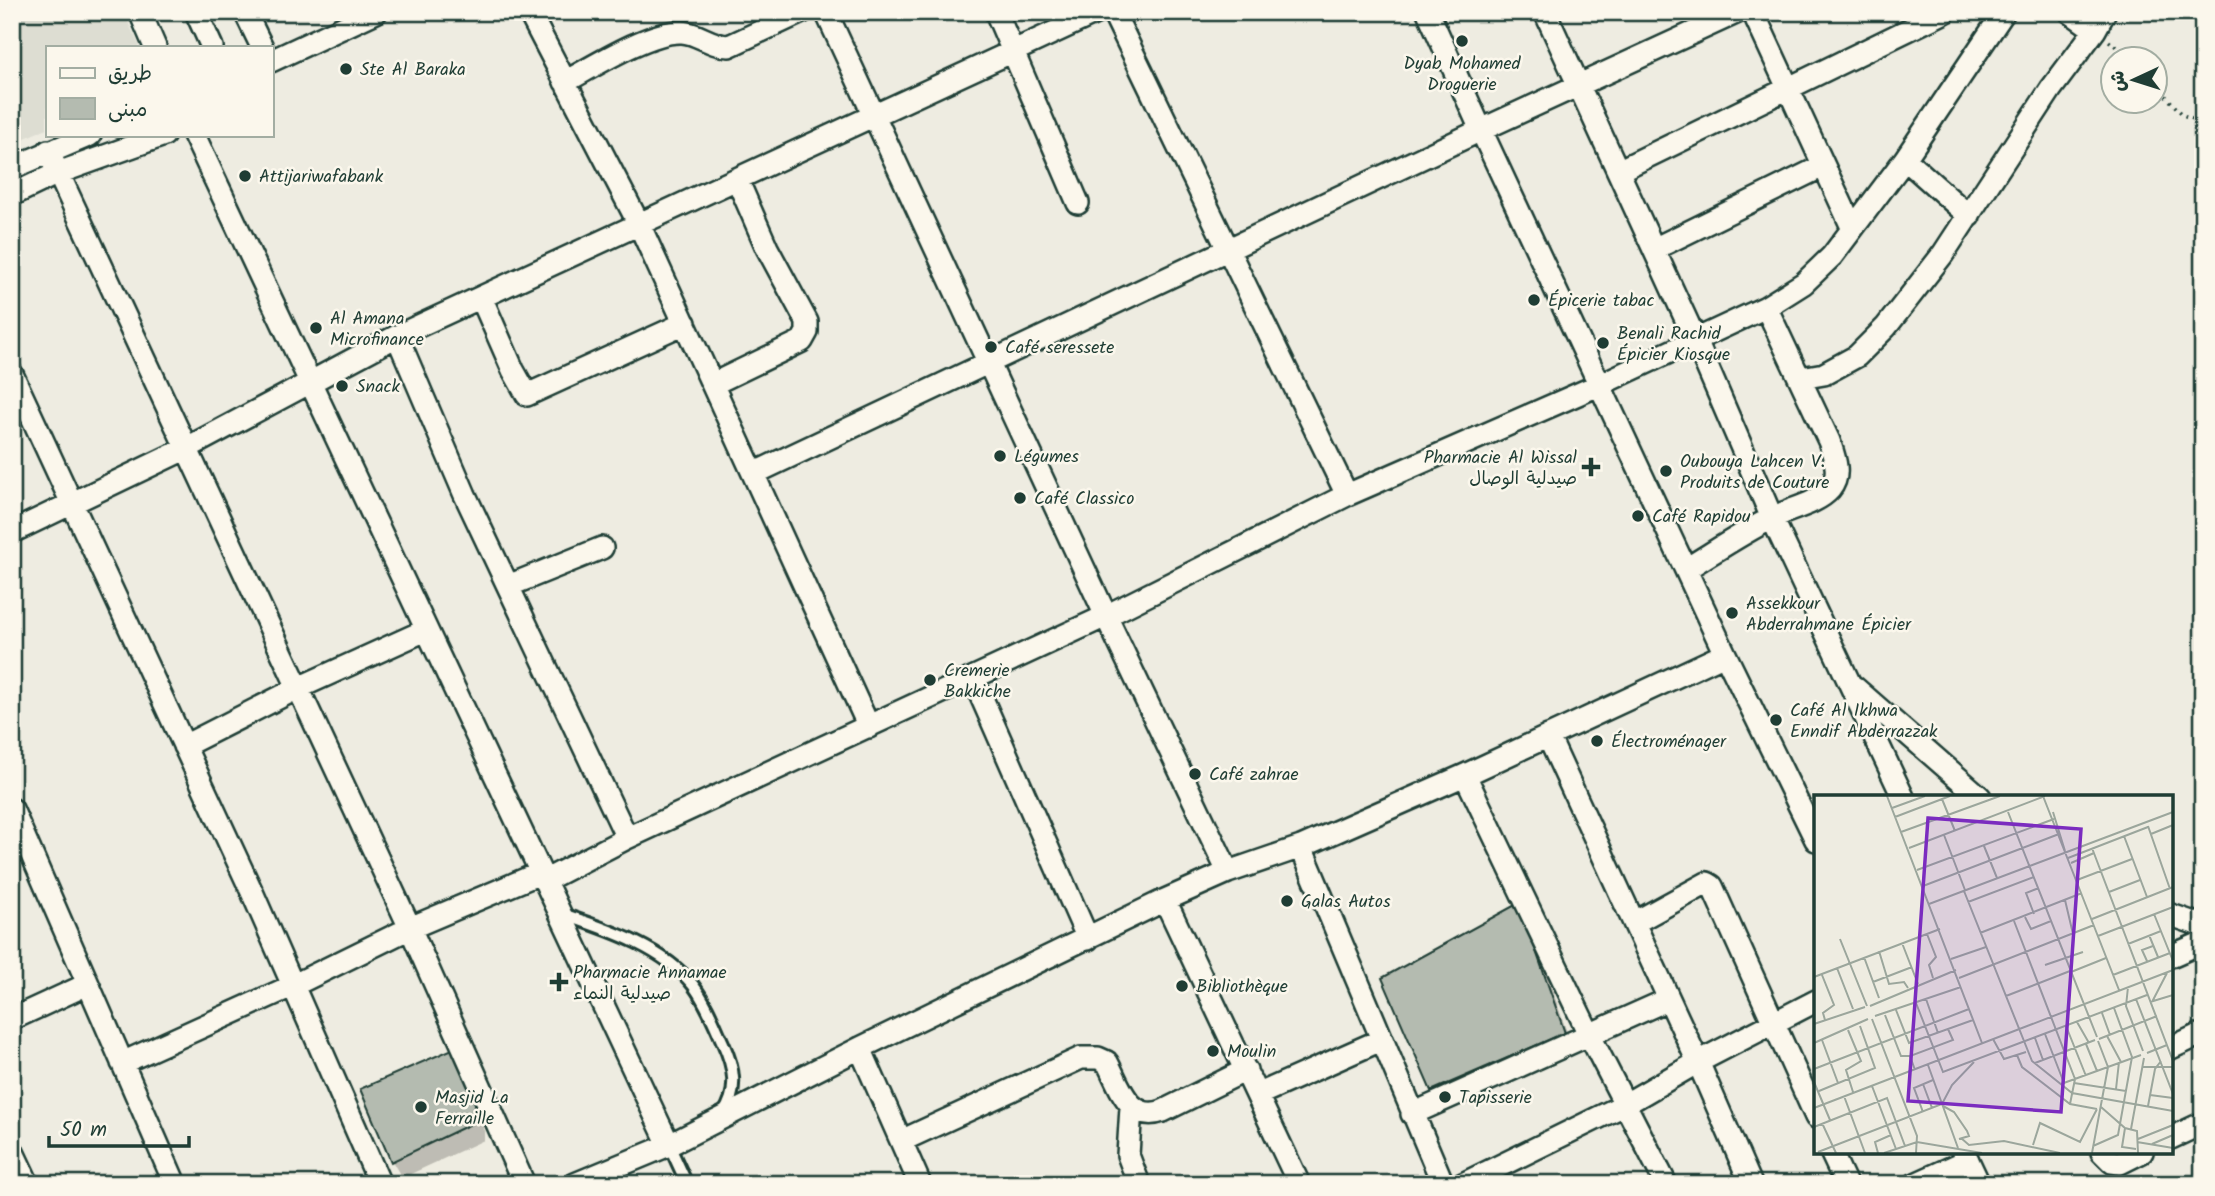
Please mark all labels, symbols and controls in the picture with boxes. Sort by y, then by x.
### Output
marker: Dyab Mohamed Droguerie [1454,33,1470,49]
legend [46,46,273,136]
north arrow [2100,46,2170,116]
place label: Dyab Mohamed Droguerie [1403,50,1522,100]
place label: Ste Al Baraka [360,56,466,85]
text: طريق [108,58,152,91]
marker: Ste Al Baraka [338,61,354,77]
text: ش [2103,69,2135,93]
text: مبنى [108,94,147,127]
place label: Attijariwafabank [259,163,384,192]
marker: Attijariwafabank [237,168,253,184]
place label: Épicerie tabac [1548,287,1654,316]
marker: Épicerie tabac [1526,292,1542,308]
place label: Al Amana Microfinance [330,305,424,355]
marker: Al Amana Microfinance [308,320,324,336]
place label: Benali Rachid Épicier Kiosque [1617,320,1730,370]
place label: Café seressete [1005,334,1114,363]
marker: Benali Rachid Épicier Kiosque [1595,335,1611,351]
marker: Café seressete [983,339,999,355]
place label: Snack [356,373,401,402]
marker: Snack [334,378,350,394]
place label: Légumes [1014,443,1079,472]
place label: Pharmacie Al Wissal صيدلية الوصال [1424,444,1578,494]
marker: Légumes [992,448,1008,464]
place label: Oubouya Lahcen V. Produits de Couture [1680,448,1829,498]
marker: Pharmacie Al Wissal صيدلية الوصال [1583,459,1599,475]
marker: Oubouya Lahcen V. Produits de Couture [1658,463,1674,479]
place label: Café Classico [1034,485,1135,514]
marker: Café Classico [1012,490,1028,506]
place label: Café Rapidou [1652,503,1751,532]
marker: Café Rapidou [1630,508,1646,524]
place label: Assekkour Abderrahmane Épicier [1746,590,1912,640]
marker: Assekkour Abderrahmane Épicier [1724,605,1740,621]
place label: Cremerie Bakkiche [944,657,1011,707]
marker: Cremerie Bakkiche [922,672,938,688]
place label: Café Al Ikhwa Enndif Abderrazzak [1790,697,1938,747]
marker: Café Al Ikhwa Enndif Abderrazzak [1768,712,1784,728]
place label: Électroménager [1611,728,1727,757]
marker: Électroménager [1589,733,1605,749]
place label: Café zahrae [1209,761,1299,790]
marker: Café zahrae [1187,766,1203,782]
inset map [1814,795,2173,1154]
place label: Galas Autos [1301,888,1391,917]
marker: Galas Autos [1279,893,1295,909]
place label: Pharmacie Annamae صيدلية النماء [573,959,727,1009]
place label: Bibliothèque [1196,973,1288,1002]
marker: Pharmacie Annamae صيدلية النماء [551,974,567,990]
marker: Bibliothèque [1174,978,1190,994]
place label: Moulin [1227,1038,1276,1067]
marker: Moulin [1205,1043,1221,1059]
place label: Masjid La Ferraille [435,1084,509,1134]
place label: Tapisserie [1459,1084,1532,1113]
marker: Tapisserie [1437,1089,1453,1105]
marker: Masjid La Ferraille [413,1099,429,1115]
scale bar [49,1105,189,1149]
text: 50 m [60,1114,107,1147]

